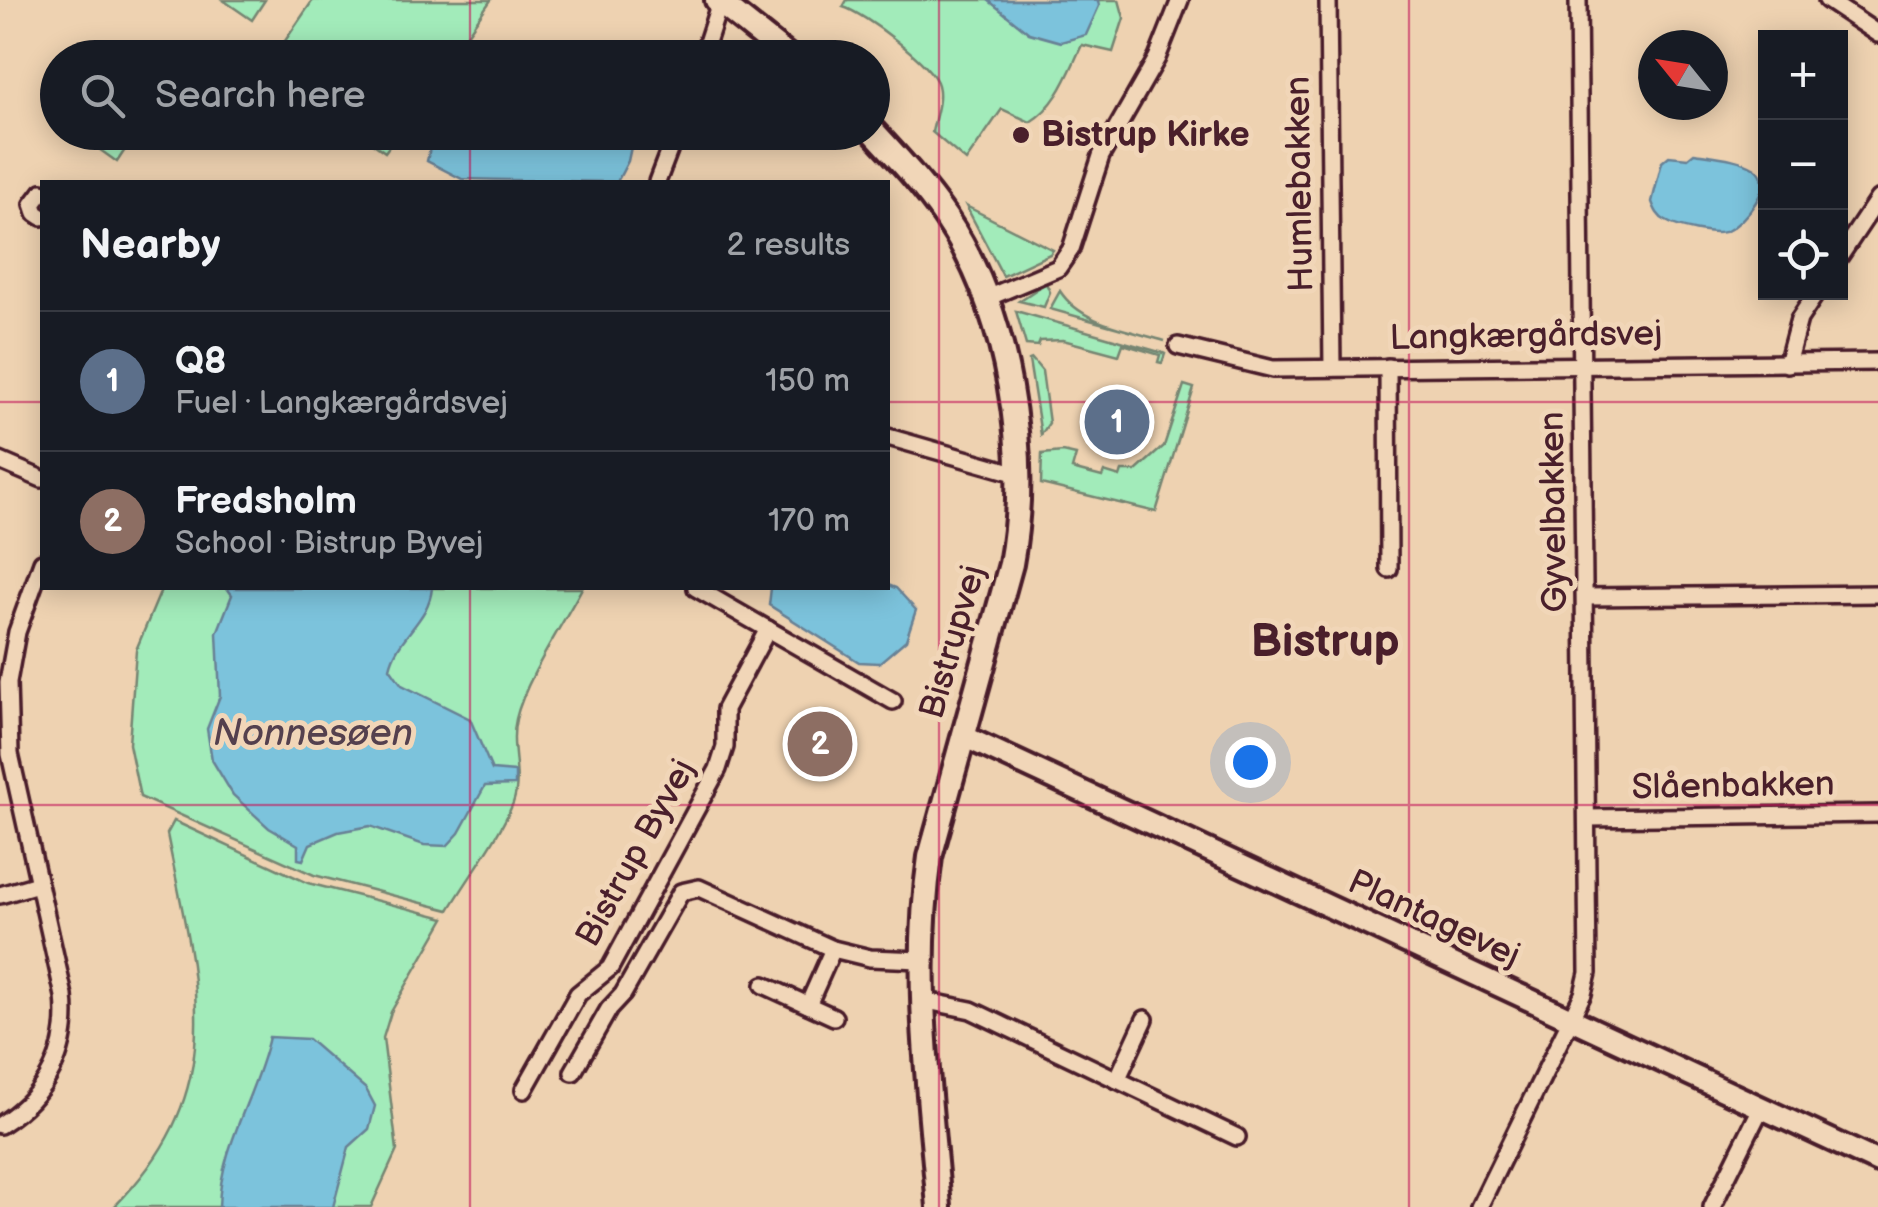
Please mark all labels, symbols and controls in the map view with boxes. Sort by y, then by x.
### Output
north arrow [1638,30,1728,120]
map controls [1758,30,1848,300]
button: + [1758,30,1848,120]
search box [40,40,890,150]
icon: search [75,68,130,123]
text: Search here [155,73,366,118]
street label: Humlebakken [1277,76,1323,292]
place label: Bistrup Kirke [1041,114,1250,157]
button: − [1758,120,1848,210]
marker: Bistrup Kirke [1010,124,1032,146]
button: locate [1758,210,1848,300]
text: Nearby [80,220,220,271]
text: 2 results [726,226,850,265]
street label: Langkærgårdsvej [1389,312,1663,360]
text: Q8 [175,339,227,384]
text: 1 [106,362,119,401]
text: 150 m [765,362,850,401]
text: Fuel · Langkærgårdsvej [175,384,508,423]
pin: 1 [1084,384,1150,460]
street label: Gyvelbakken [1531,411,1577,613]
text: Fredsholm [175,479,357,524]
text: 2 [103,502,122,541]
text: 170 m [768,502,850,541]
text: School · Bistrup Byvej [175,524,483,563]
street label: Bistrupvej [911,560,995,724]
district label: Bistrup [1251,615,1399,670]
pin: 2 [788,706,852,782]
water label: Nonnesøen [213,711,413,756]
your location [1225,737,1276,788]
street label: Bistrup Byvej [567,752,705,954]
street label: Slåenbakken [1631,763,1835,809]
street label: Plantagevej [1341,860,1527,978]

